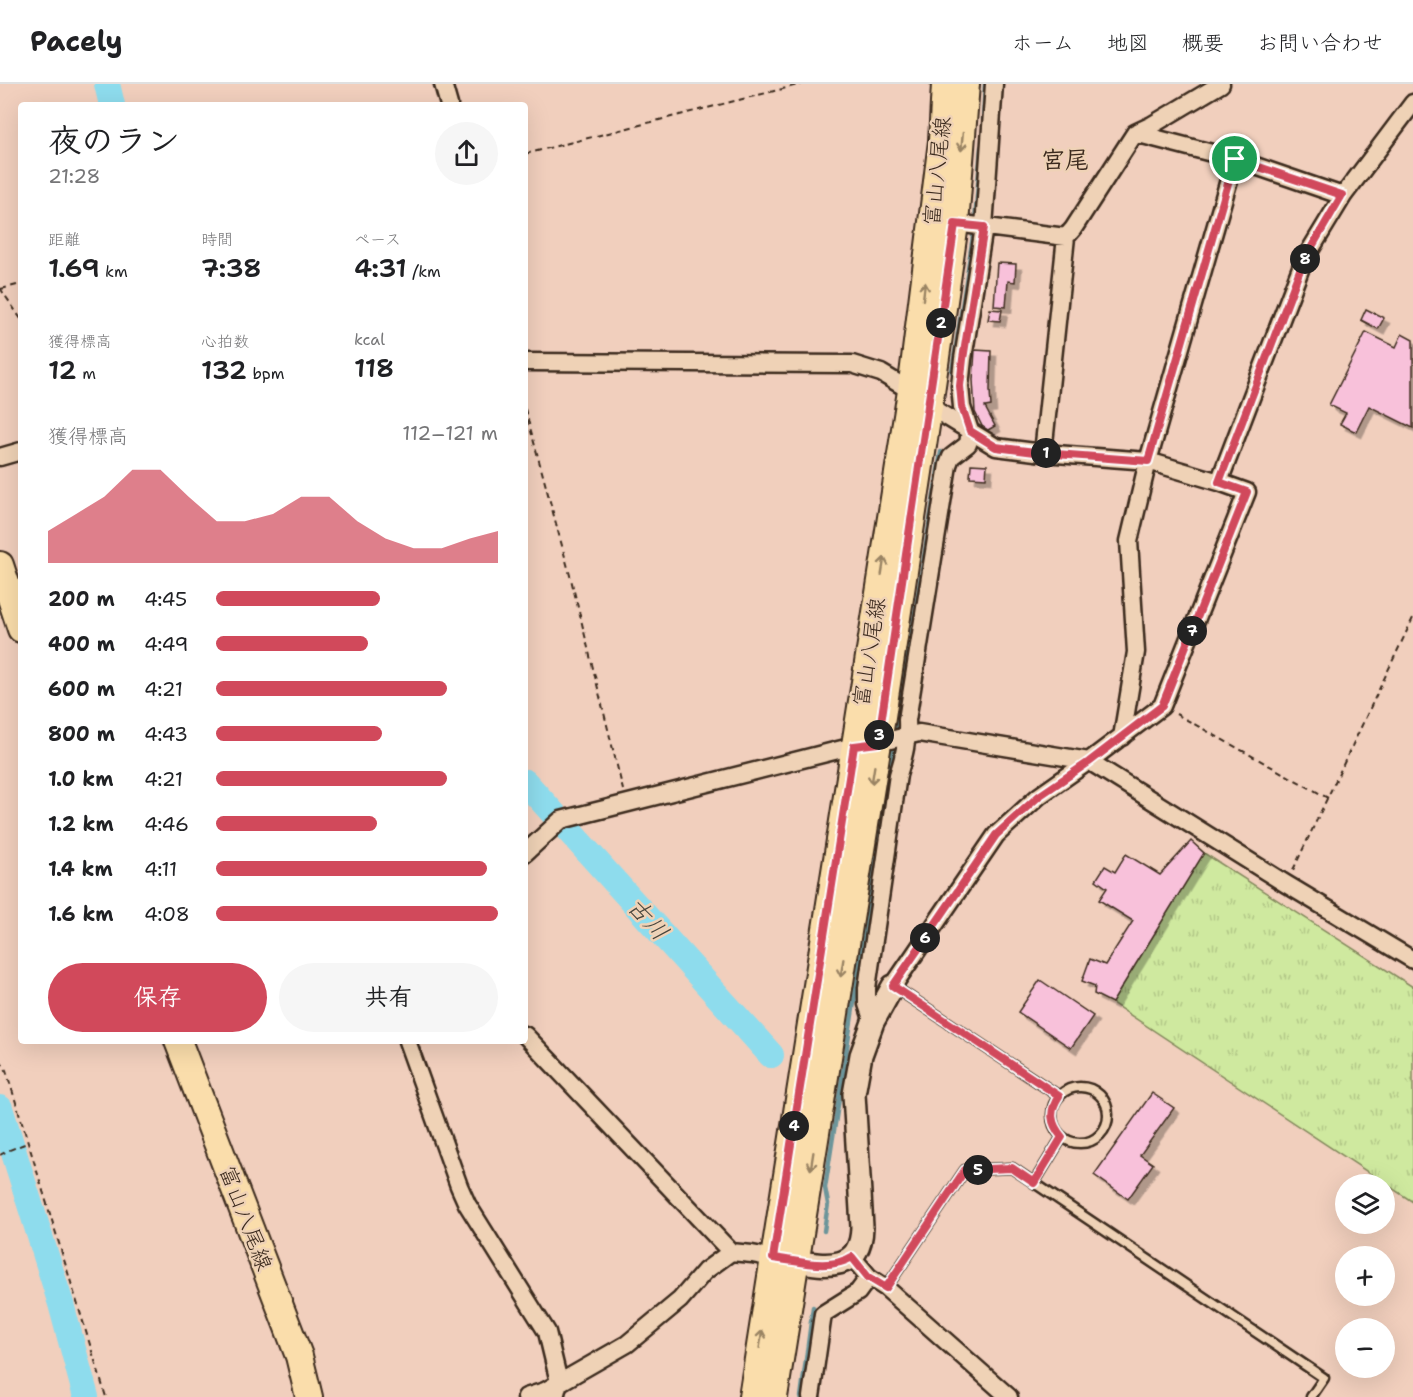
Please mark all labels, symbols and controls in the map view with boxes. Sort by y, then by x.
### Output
text: Pacely [30,22,123,60]
text: ホーム [1012,29,1074,57]
text: 地図 [1107,29,1149,57]
text: 概要 [1182,29,1224,57]
text: お問い合わせ [1257,29,1383,57]
street label: 富山八尾線 [917,115,957,227]
text: 夜のラン [48,118,180,163]
button: share [435,122,498,185]
one-way arrow [956,132,967,152]
pin [1209,133,1260,184]
icon: arrive [1218,142,1251,175]
district label: 宮尾 [1041,144,1089,176]
text: 21:28 [48,163,101,189]
text: 距離 [48,229,80,250]
text: 時間 [201,229,233,250]
text: ペース [354,229,401,250]
pin: 8 [1290,244,1320,274]
text: 8 [1299,248,1311,269]
text: 1.69 [48,250,100,285]
text: 7:38 [201,250,262,285]
text: 4:31 [354,250,407,285]
text: km [100,261,128,282]
text: /km [407,261,441,282]
one-way arrow [918,282,929,302]
pin: 2 [926,308,956,338]
text: 2 [935,312,947,333]
text: kcal [354,329,385,350]
text: 獲得標高 [48,331,112,352]
text: 心拍数 [201,331,249,352]
text: 118 [354,350,394,385]
text: 12 [48,352,77,387]
text: 132 [201,352,247,387]
text: m [77,363,96,384]
text: bpm [247,363,285,384]
text: 112–121 m [402,420,498,446]
text: 獲得標高 [48,423,128,449]
pin: 1 [1031,438,1061,468]
text: 1 [1042,442,1050,463]
one-way arrow [877,556,888,576]
text: 200 m [48,586,115,612]
text: 4:45 [144,586,187,612]
street label: 富山八尾線 [846,595,892,709]
pin: 7 [1177,616,1207,646]
text: 7 [1186,620,1198,641]
text: 400 m [48,631,115,657]
text: 4:49 [144,631,189,657]
text: 600 m [48,676,115,702]
text: 4:21 [144,676,183,702]
pin: 3 [864,720,894,750]
text: 800 m [48,721,115,747]
text: 4:43 [144,721,188,747]
text: 3 [873,724,885,745]
one-way arrow [867,765,878,785]
text: 1.0 km [48,766,113,792]
text: 4:21 [144,766,183,792]
text: 1.2 km [48,811,114,837]
text: 4:46 [144,811,189,837]
text: 1.4 km [48,856,113,882]
text: 4:11 [144,856,177,882]
water label: 古川 [620,890,676,948]
text: 1.6 km [48,901,114,927]
text: 4:08 [144,901,190,927]
pin: 6 [910,923,940,953]
text: 6 [919,927,931,948]
one-way arrow [837,958,848,977]
button: 保存 [48,963,267,1032]
button: 共有 [279,963,498,1032]
pin: 4 [779,1111,809,1141]
text: 4 [788,1115,800,1136]
one-way arrow [806,1150,817,1170]
pin: 5 [963,1155,993,1185]
text: 5 [973,1159,983,1180]
street label: 富山八尾線 [213,1161,279,1275]
map controls [1335,1174,1395,1378]
button: layers [1335,1174,1395,1234]
button: + [1335,1246,1395,1306]
button: − [1335,1318,1395,1378]
one-way arrow [755,1330,766,1350]

